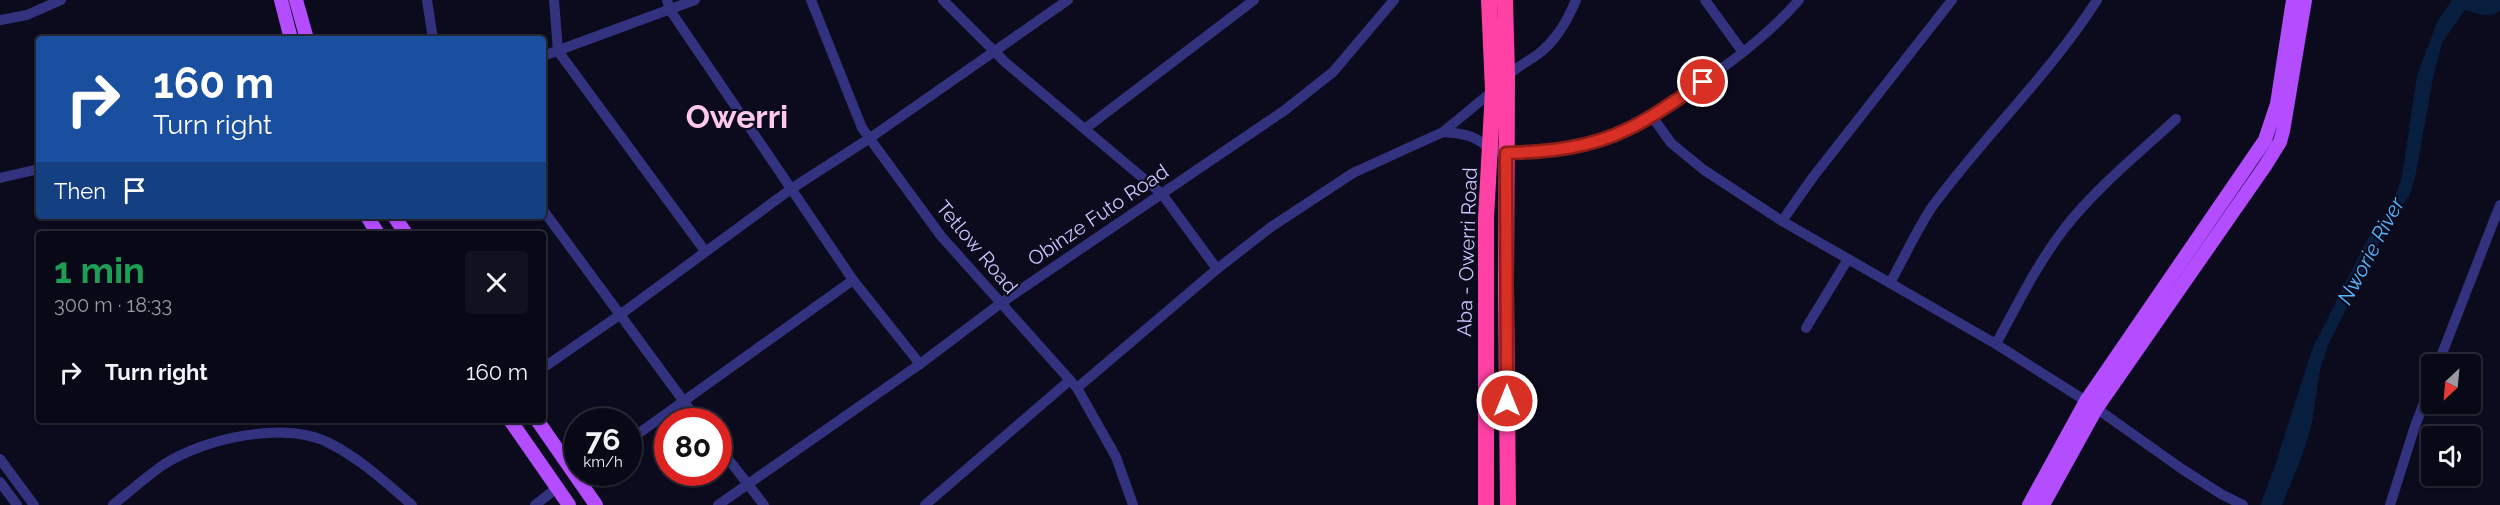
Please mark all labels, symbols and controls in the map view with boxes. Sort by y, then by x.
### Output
pin [1677,56,1728,107]
text: 160 m [153,59,274,108]
icon: right [54,60,132,138]
icon: arrive [1686,65,1719,98]
district label: Owerri [686,98,788,135]
text: Turn right [153,109,272,140]
street label: Obinze Futo Road [1023,159,1173,271]
street label: Aba - Owerri Road [1452,167,1482,337]
icon: arrive [118,174,151,207]
text: Then [54,178,106,204]
water label: Nworie River [2332,192,2410,309]
street label: Tetlow Road [931,196,1023,298]
text: 1 min [54,249,145,291]
button: close [465,251,528,314]
text: 300 m · 18:33 [54,293,172,317]
north arrow [2421,354,2481,414]
map controls [2421,354,2481,486]
icon: right [54,356,87,389]
text: Turn right [105,359,208,385]
text: 160 m [466,359,528,385]
position arrow [1475,369,1539,433]
speed limit sign: 80 [654,408,732,486]
text: 76 [585,422,621,457]
button: sound [2421,426,2481,486]
text: km/h [583,453,623,471]

